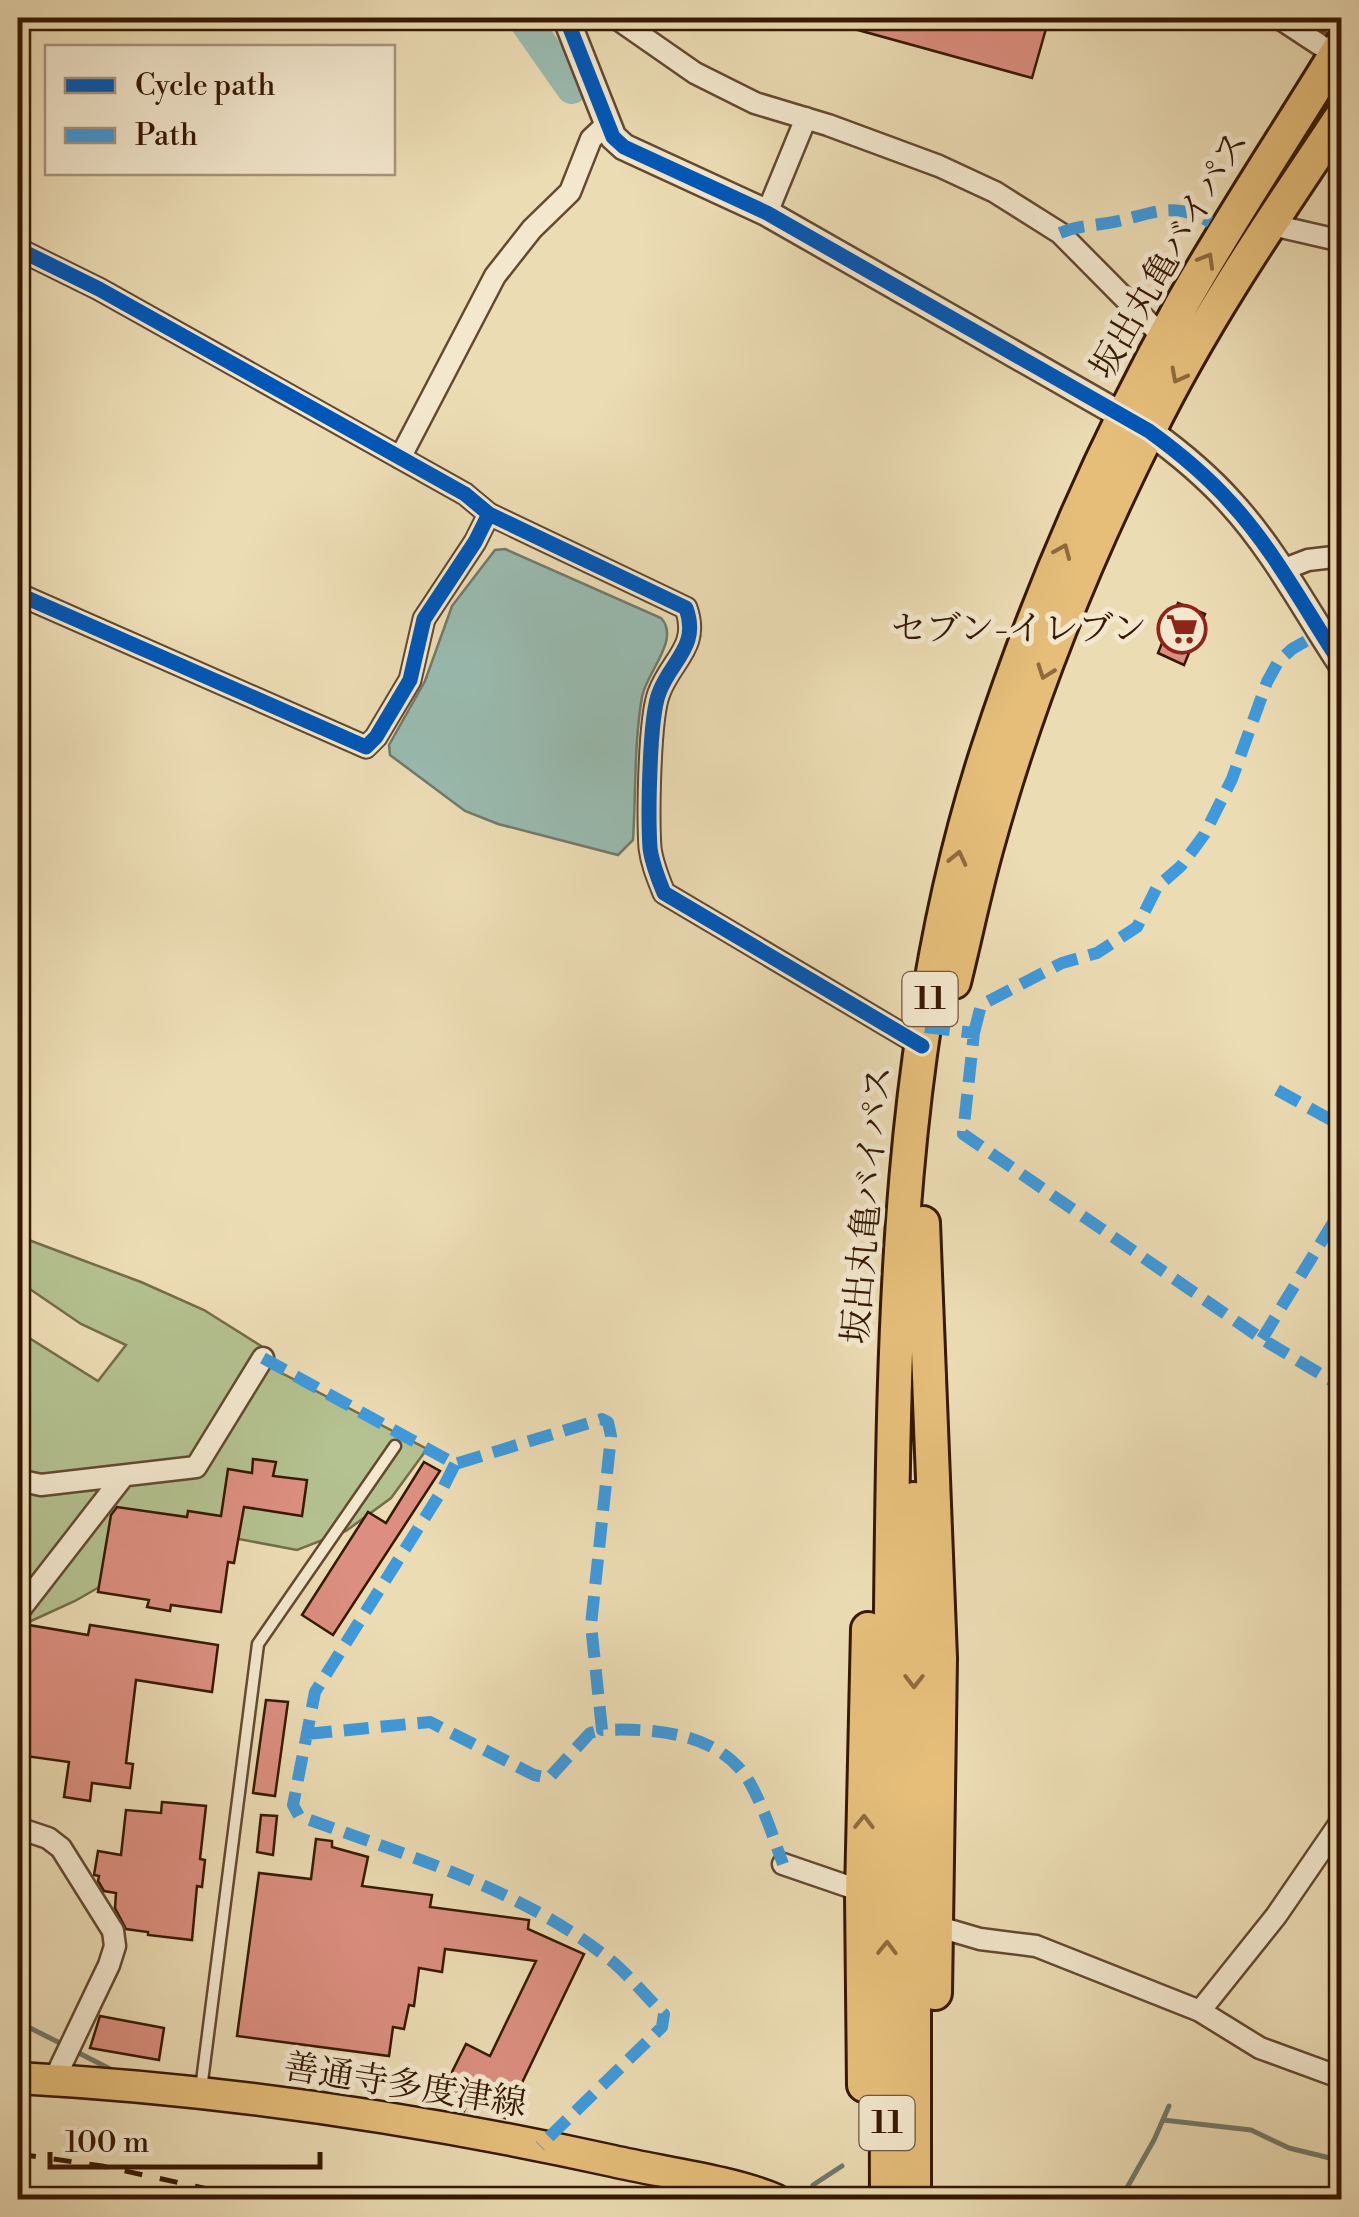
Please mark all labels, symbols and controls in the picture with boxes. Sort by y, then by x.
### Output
legend [45,45,395,175]
text: Cycle path [135,67,275,105]
text: Path [135,117,198,155]
street label: 坂出丸亀バイパス [1082,123,1258,387]
one-way arrow [1195,253,1215,271]
one-way arrow [1171,366,1191,384]
one-way arrow [1051,543,1071,561]
supermarket icon: セブン-イレブン [1156,603,1208,655]
place label: セブン-イレブン [891,608,1147,651]
one-way arrow [1036,663,1057,680]
one-way arrow [946,850,967,867]
road number: 11 [902,972,958,1026]
street label: 坂出丸亀バイパス [834,1064,902,1346]
one-way arrow [903,1674,925,1690]
one-way arrow [853,1814,875,1830]
one-way arrow [876,1940,898,1956]
street label: 善通寺多度津線 [281,2046,529,2126]
road number: 11 [860,2096,914,2150]
scale bar [50,2107,320,2169]
text: 100 m [65,2124,149,2162]

